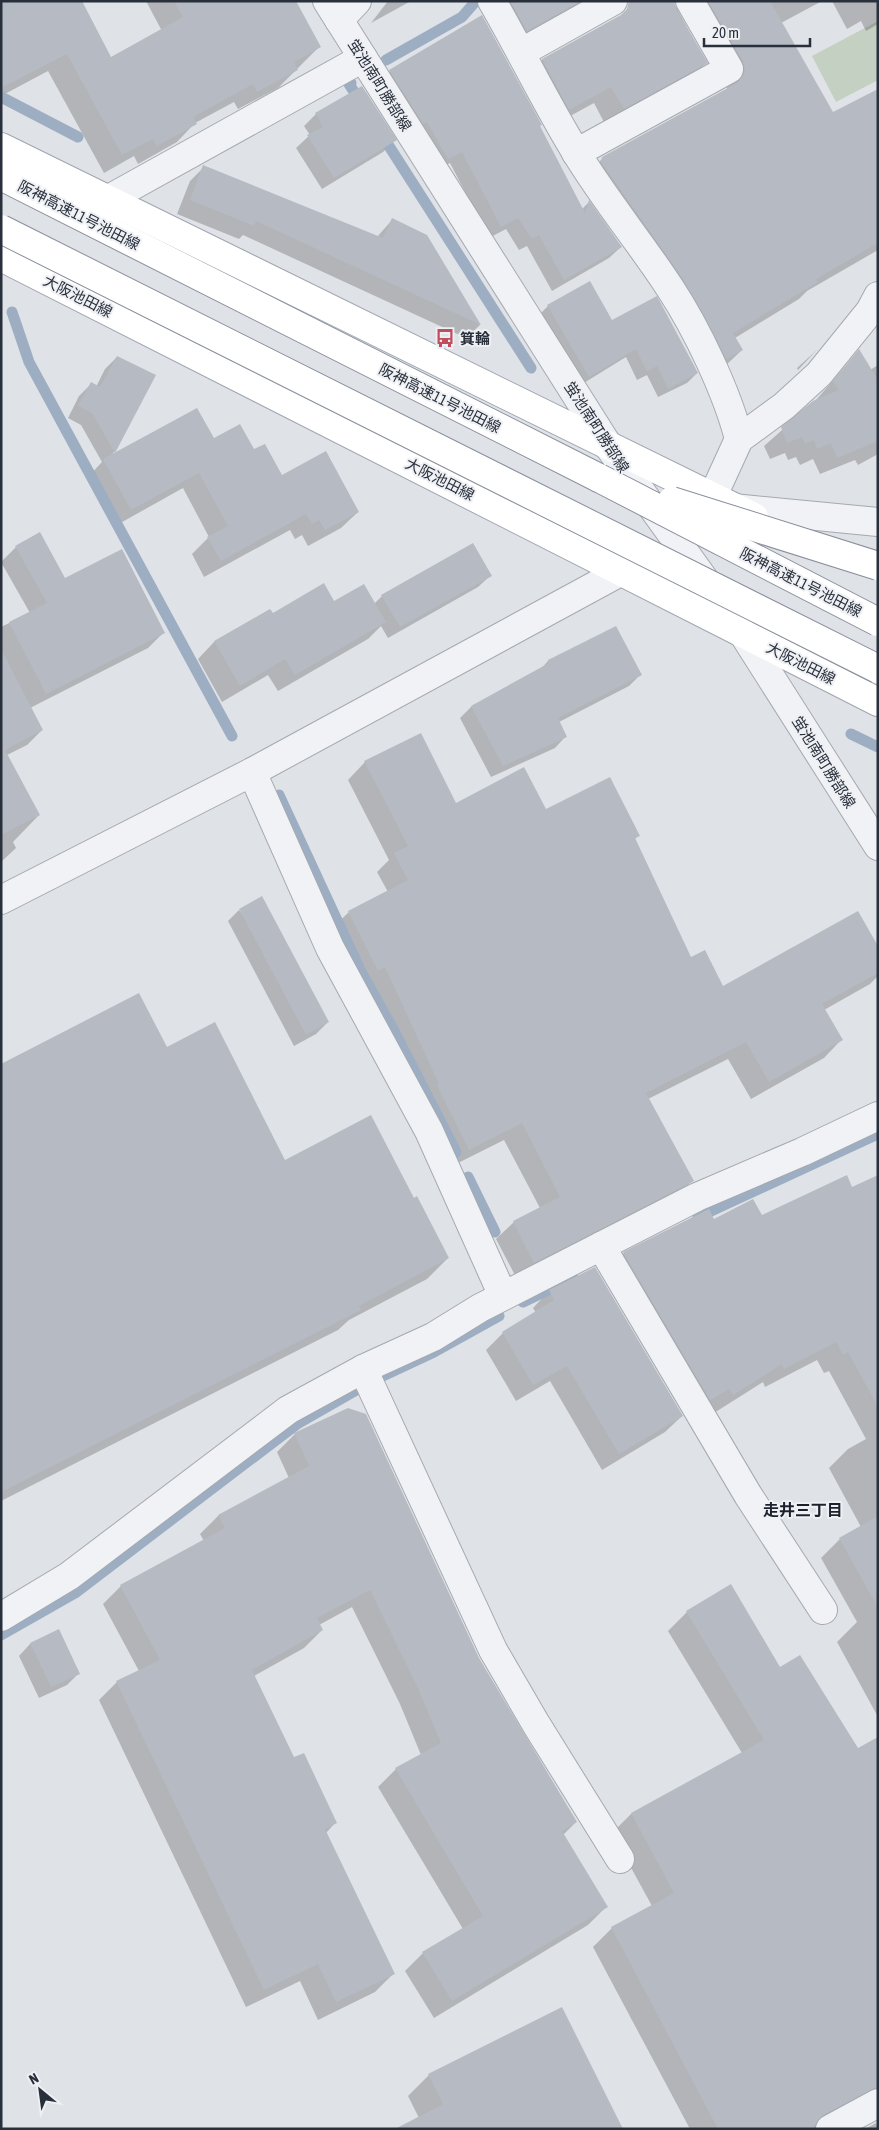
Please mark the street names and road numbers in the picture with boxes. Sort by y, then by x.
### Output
street label: 蛍池南町勝部線 [345,36,415,134]
street label: 阪神高速11号池田線 [15,177,143,253]
street label: 大阪池田線 [41,271,115,321]
street label: 阪神高速11号池田線 [376,360,504,436]
street label: 蛍池南町勝部線 [561,378,633,476]
street label: 大阪池田線 [403,454,477,504]
street label: 阪神高速11号池田線 [737,544,865,620]
street label: 大阪池田線 [764,638,838,688]
street label: 蛍池南町勝部線 [789,713,859,811]

